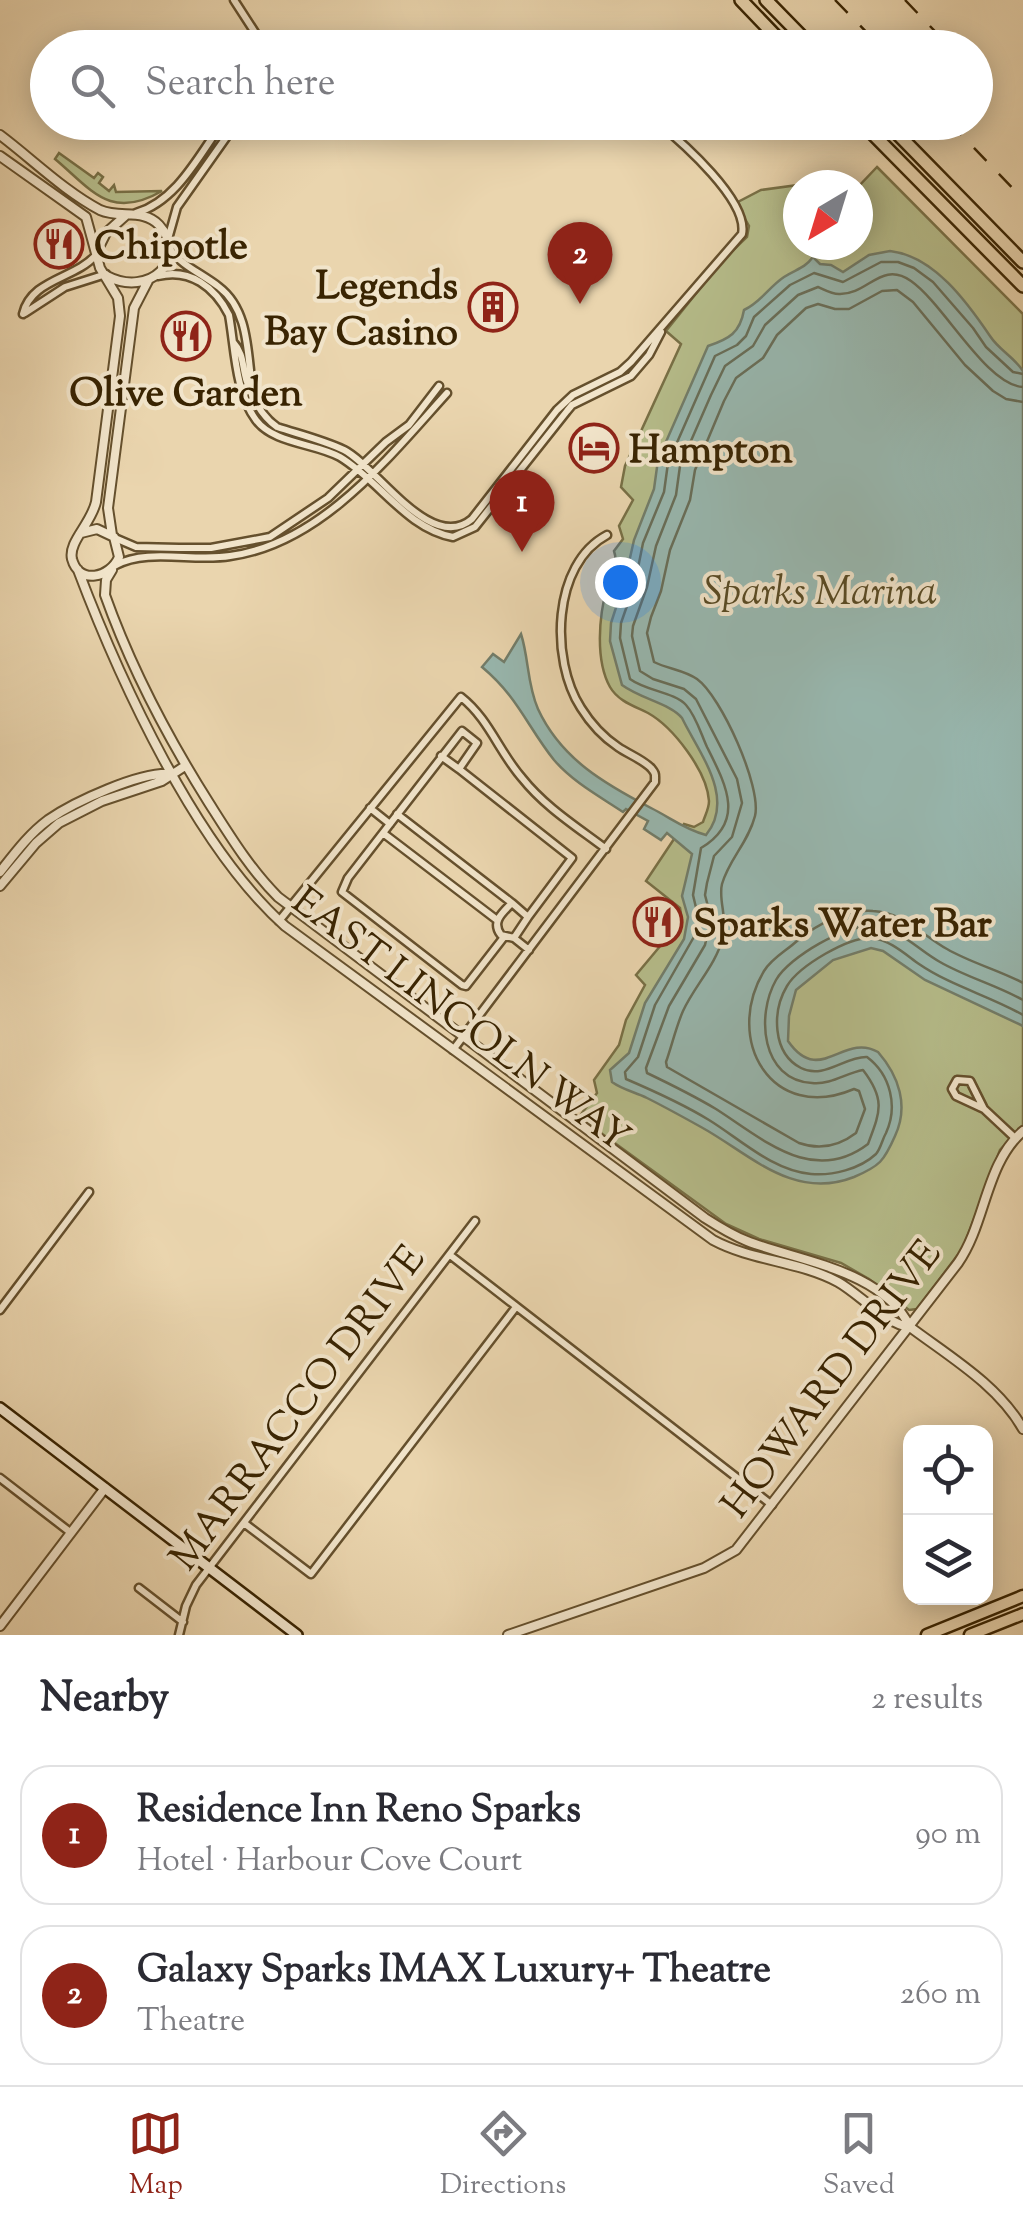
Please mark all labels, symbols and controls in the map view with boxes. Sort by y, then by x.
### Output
search box [30,30,993,140]
icon: search [65,58,120,113]
text: Search here [145,58,336,112]
north arrow [783,170,873,260]
restaurant icon: Chipotle [33,218,85,270]
place label: Chipotle [94,220,248,277]
pin: 2 [548,222,612,304]
place label: Legends Bay Casino [264,260,458,363]
building icon: Legends Bay Casino [467,281,519,333]
restaurant icon: Olive Garden [160,310,212,362]
place label: Olive Garden [69,367,303,424]
hotel icon: Hampton [568,422,620,474]
place label: Hampton [629,424,793,481]
pin: 1 [490,470,554,552]
your location [595,557,646,608]
park label: Sparks Marina [703,566,937,623]
street label: EAST LINCOLN WAY [278,875,640,1168]
restaurant icon: Sparks Water Bar [632,896,684,948]
place label: Sparks Water Bar [693,898,993,955]
street label: HOWARD DRIVE [710,1230,957,1532]
street label: MARRACCO DRIVE [158,1235,441,1584]
map controls [903,1425,993,1605]
button: locate [903,1425,993,1515]
button: layers [903,1515,993,1605]
text: Nearby [40,1670,169,1730]
text: 2 results [871,1677,983,1723]
text: Residence Inn Reno Sparks [137,1785,581,1839]
text: 1 [69,1812,80,1858]
text: 90 m [915,1812,981,1858]
text: Hotel · Harbour Cove Court [137,1839,522,1885]
text: Galaxy Sparks IMAX Luxury+ Theatre [137,1945,771,1999]
text: 2 [67,1972,82,2018]
text: 260 m [900,1972,981,2018]
text: Theatre [137,1999,245,2045]
tab: Map [128,2106,183,2206]
tab: Directions [440,2106,566,2206]
tab: Saved [823,2106,895,2206]

